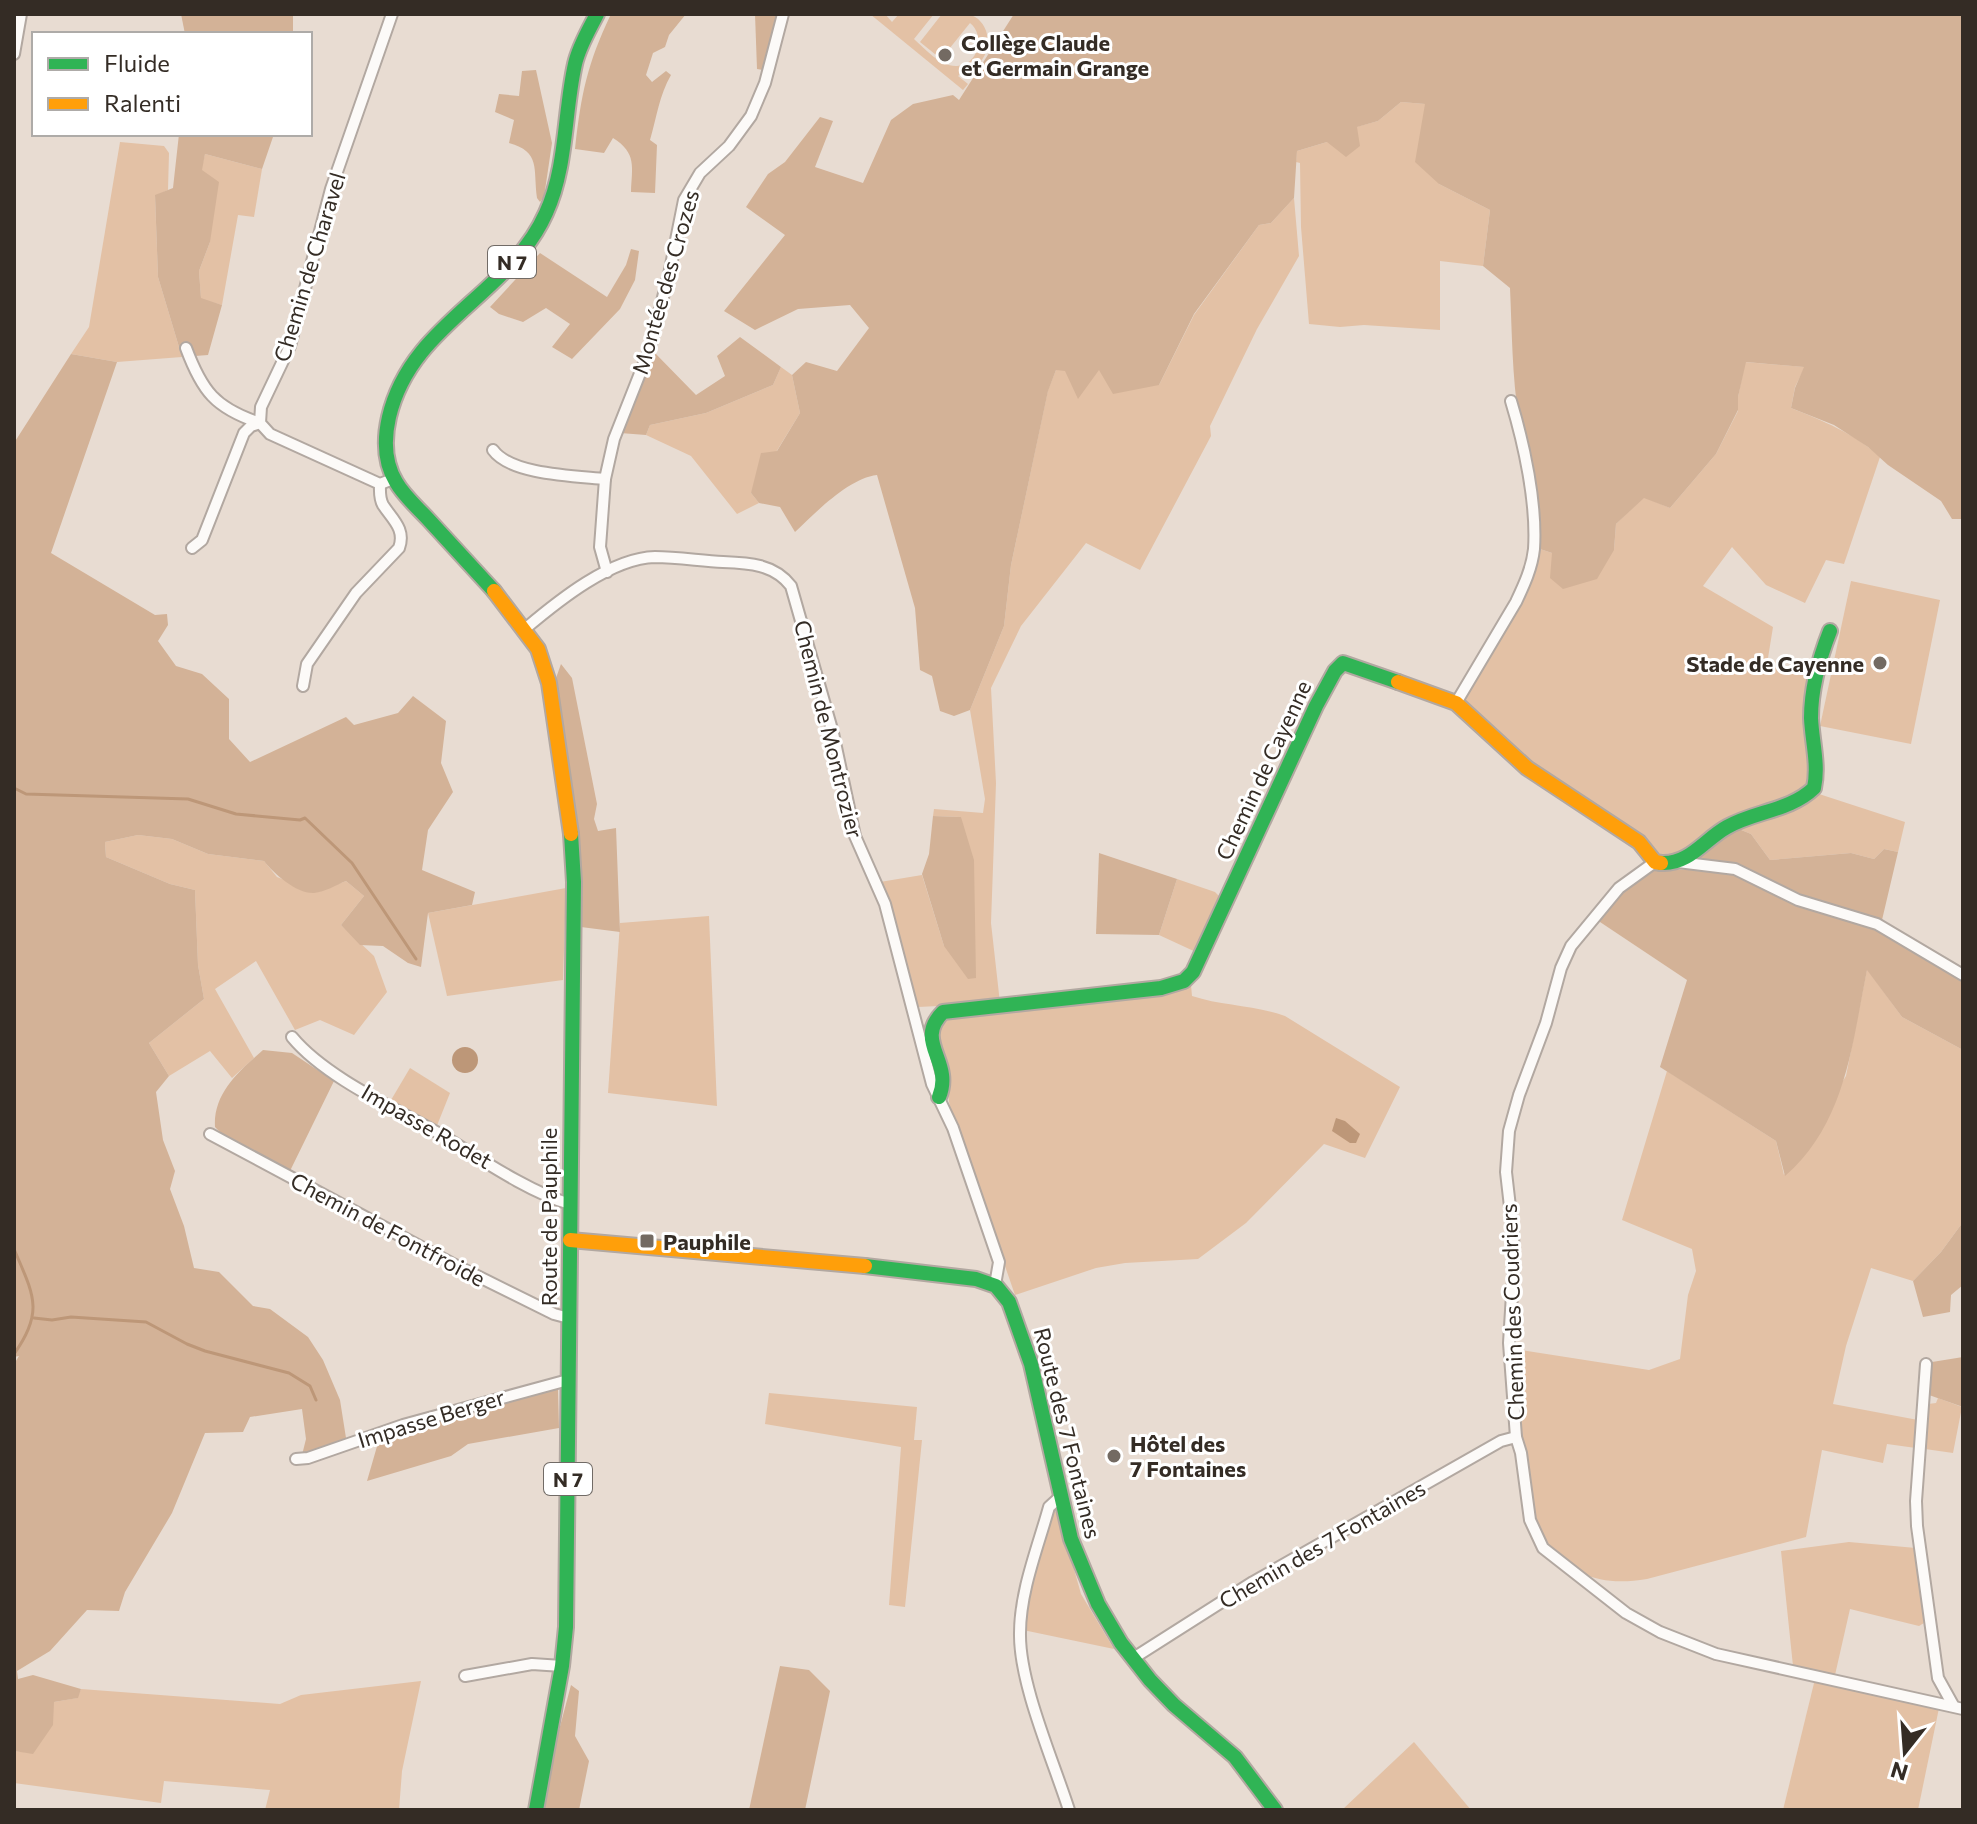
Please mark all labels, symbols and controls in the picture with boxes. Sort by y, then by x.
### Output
place label: Collège Claude et Germain Grange [961,29,1149,81]
legend [32,32,312,136]
marker: Collège Claude et Germain Grange [936,46,954,64]
text: Fluide [104,48,170,77]
text: Ralenti [104,88,181,117]
street label: Chemin de Charavel [267,169,351,365]
street label: Montée des Crozes [626,187,704,377]
road number: N 7 [488,246,536,278]
street label: Chemin de Montrozier [789,617,869,841]
place label: Stade de Cayenne [1686,650,1864,677]
marker: Stade de Cayenne [1871,654,1889,672]
street label: Chemin de Cayenne [1210,676,1316,864]
street label: Impasse Rodet [357,1078,497,1174]
street label: Route de Pauphile [535,1128,562,1306]
street label: Chemin de Fontfroide [286,1166,490,1292]
street label: Chemin des Coudriers [1495,1203,1529,1421]
place label: Pauphile [663,1228,751,1255]
marker: Pauphile [638,1232,656,1250]
street label: Route des 7 Fontaines [1029,1325,1107,1541]
street label: Impasse Berger [354,1383,508,1453]
place label: Hôtel des 7 Fontaines [1130,1430,1246,1482]
marker: Hôtel des 7 Fontaines [1105,1447,1123,1465]
road number: N 7 [544,1463,592,1495]
street label: Chemin des 7 Fontaines [1214,1474,1430,1614]
north arrow [1865,1712,1945,1792]
text: N [1887,1756,1911,1787]

